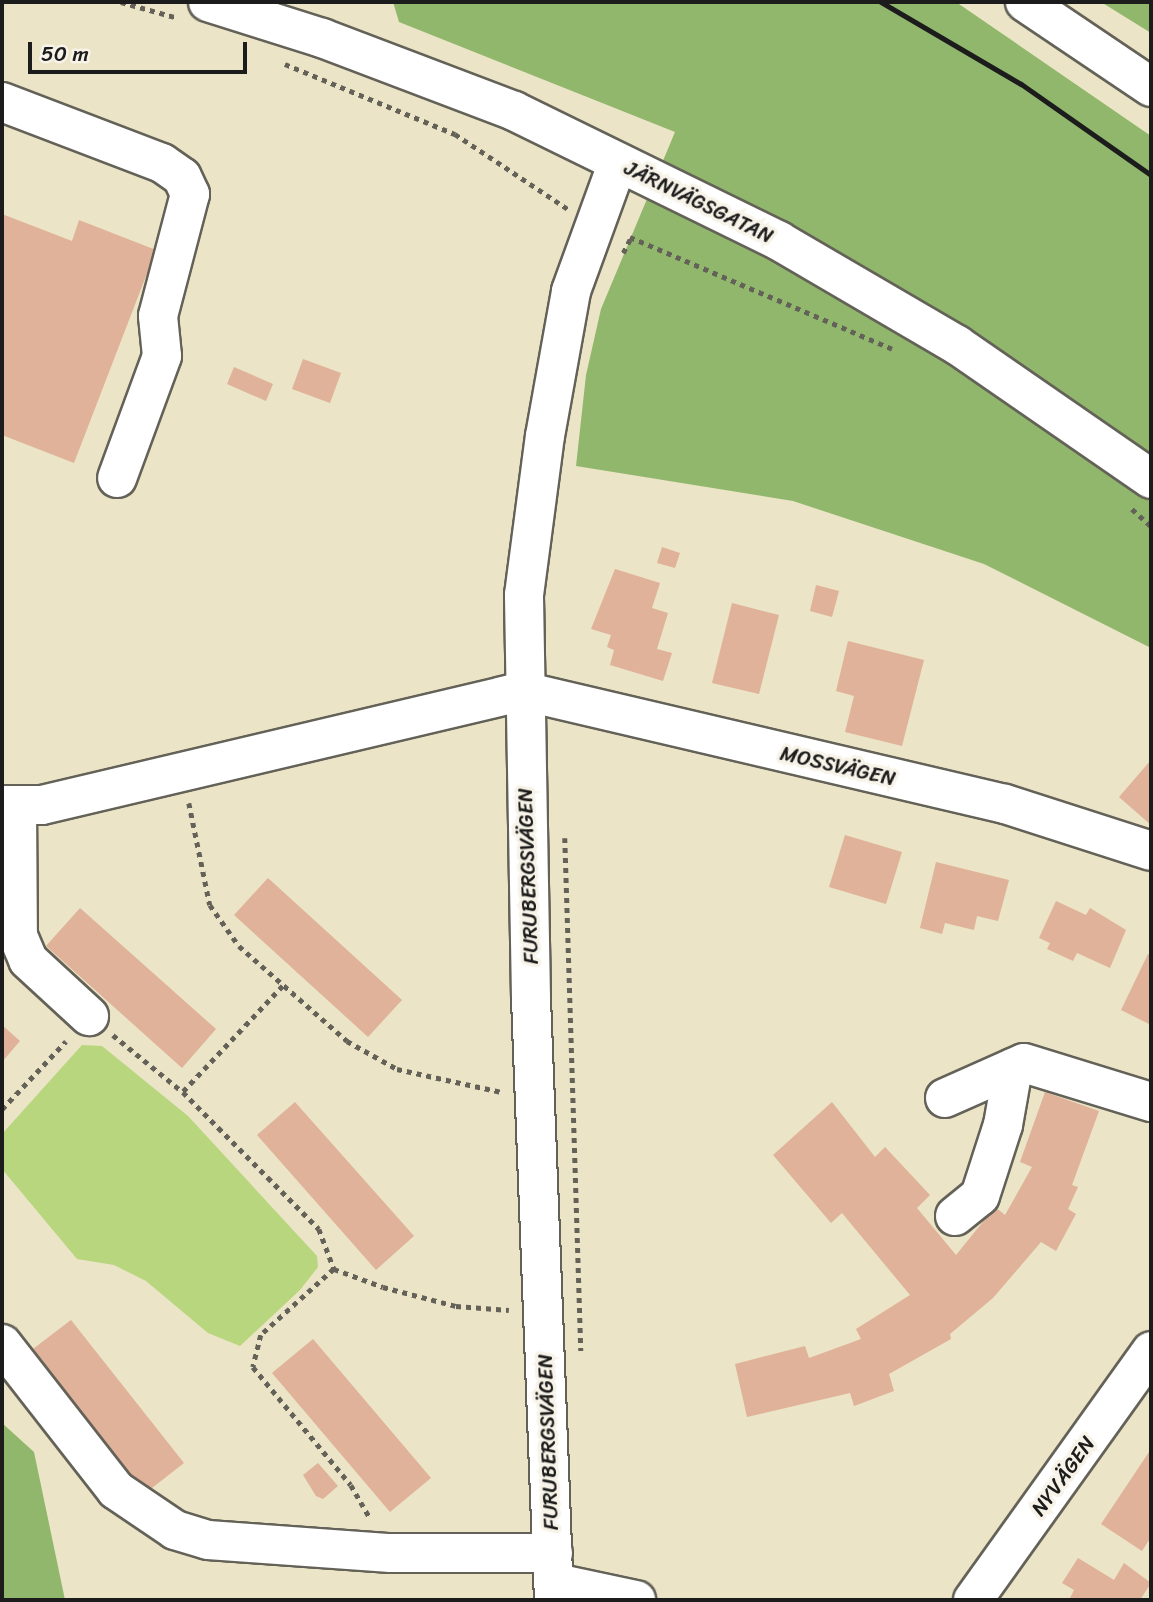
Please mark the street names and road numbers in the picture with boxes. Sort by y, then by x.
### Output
street label: JÄRNVÄGSGATAN [620,155,778,249]
street label: MOSSVÄGEN [778,740,898,792]
street label: FURUBERGSVÄGEN [512,787,544,965]
street label: FURUBERGSVÄGEN [532,1353,564,1531]
street label: NYVÄGEN [1026,1431,1100,1521]

